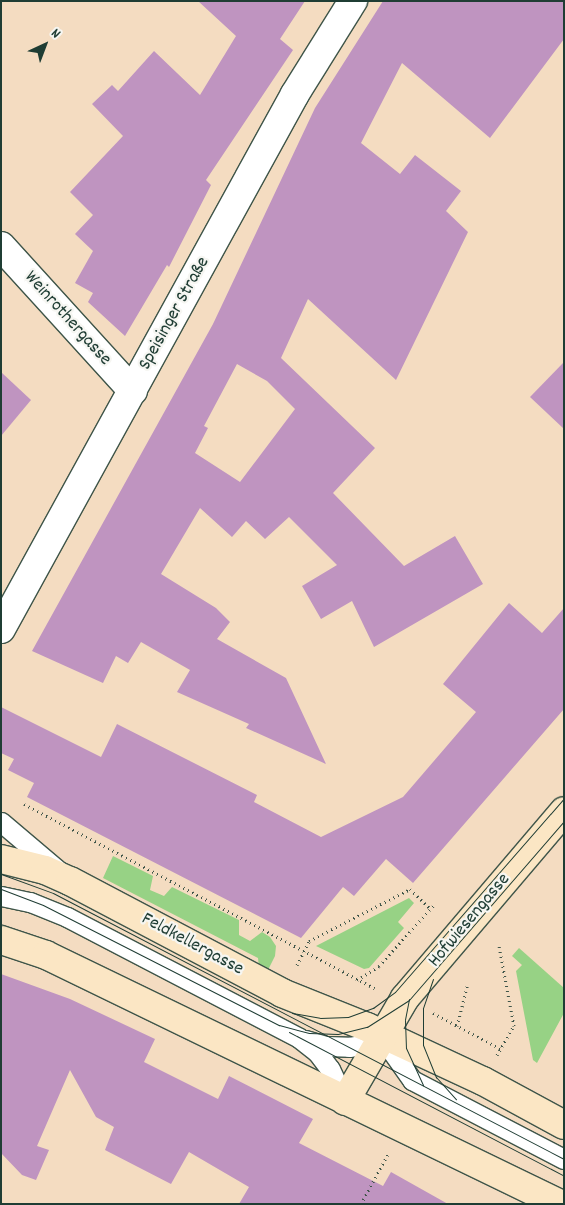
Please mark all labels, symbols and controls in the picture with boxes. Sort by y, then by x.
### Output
north arrow [20,20,70,70]
text: N [46,24,65,44]
street label: Speisinger Straße [134,253,216,375]
street label: Weinrothergasse [18,267,116,371]
street label: Hofwiesengasse [424,869,516,973]
street label: Feldkellergasse [137,909,247,981]

